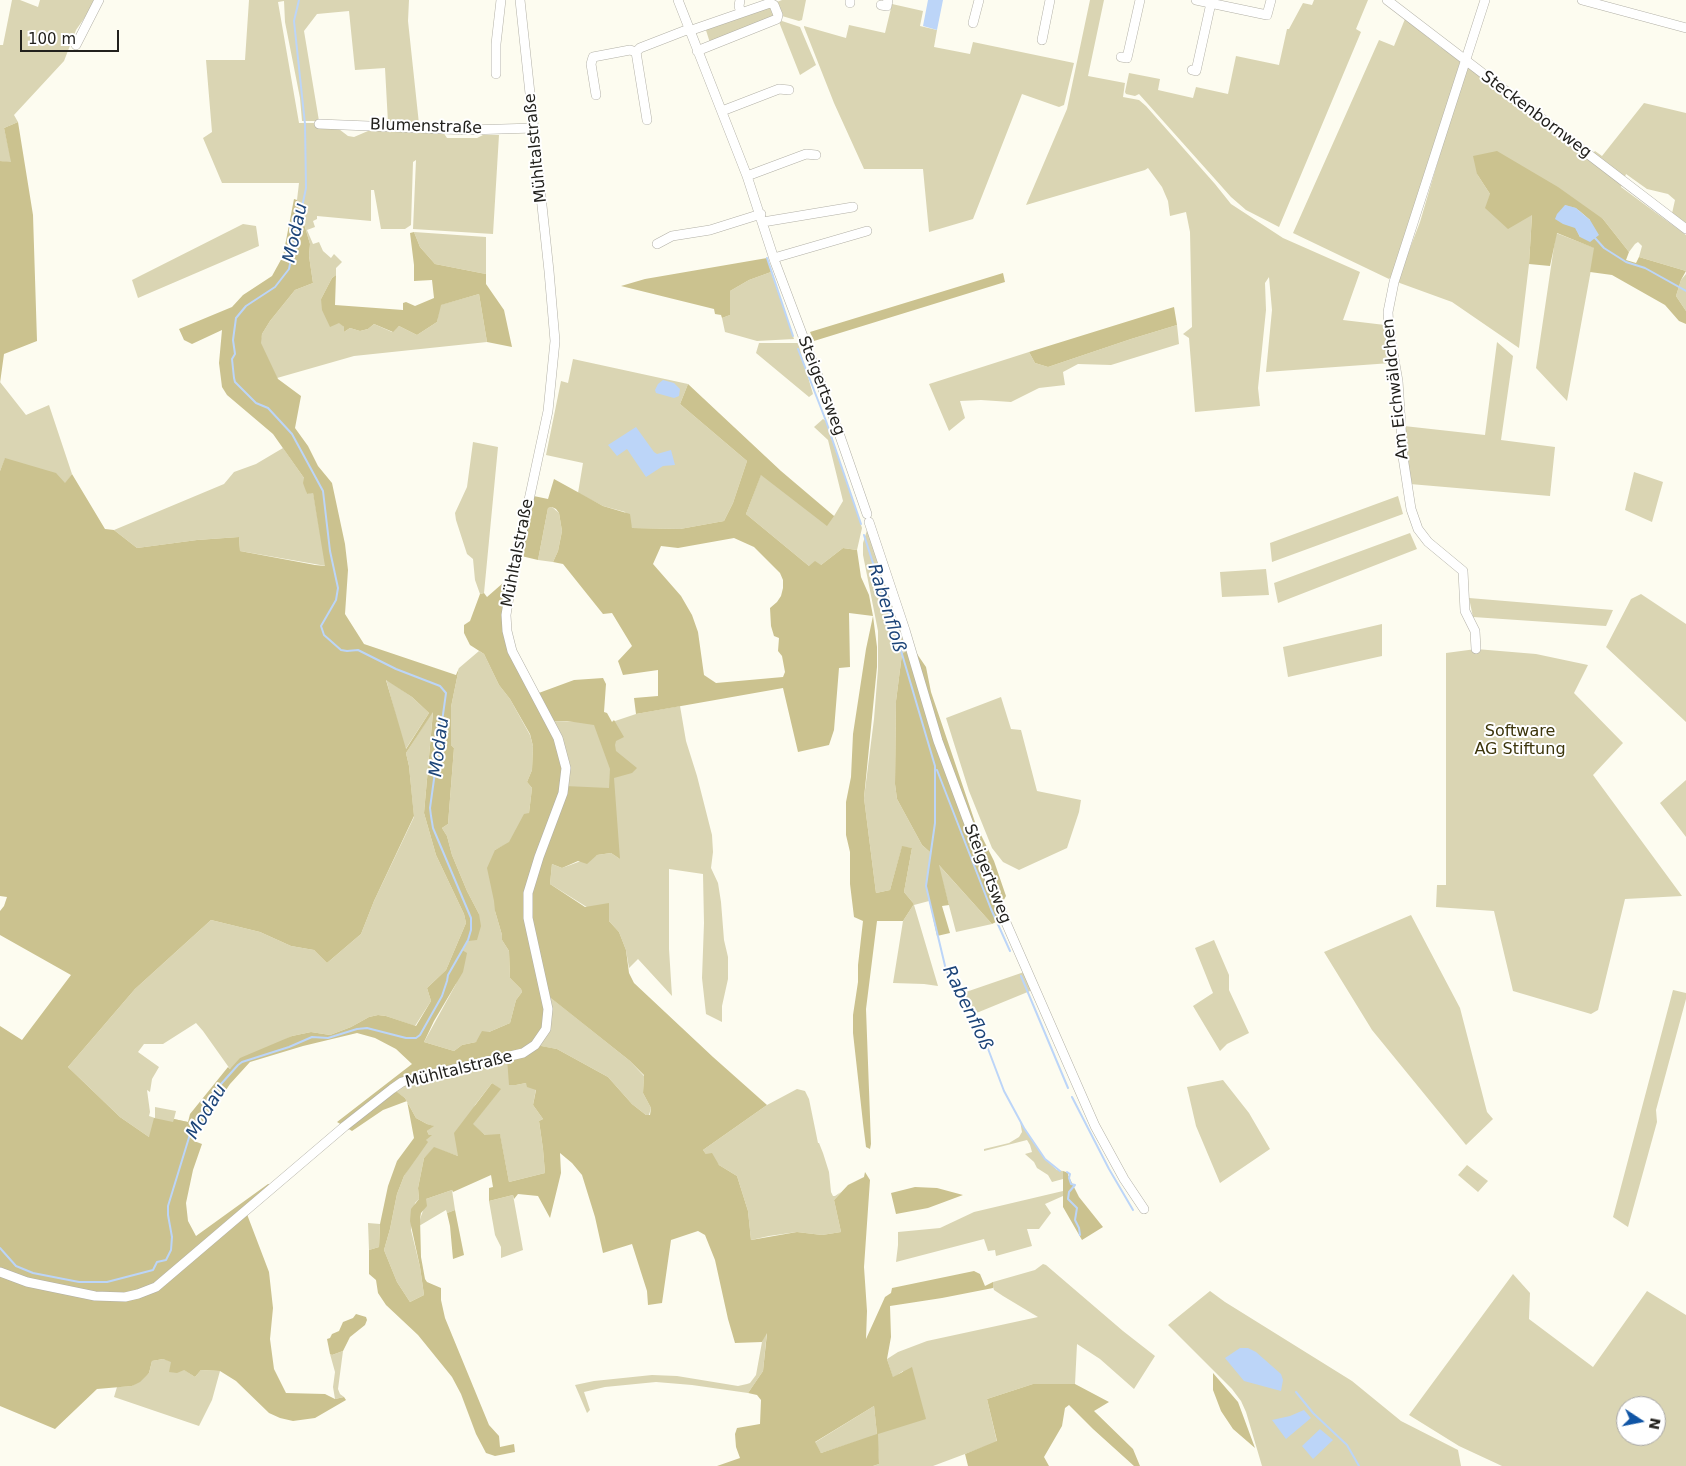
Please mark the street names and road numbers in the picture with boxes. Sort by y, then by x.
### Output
street label: Steckenbornweg [1477,67,1595,163]
street label: Mühltalstraße [521,92,551,204]
street label: Blumenstraße [370,115,482,139]
street label: Am Eichwäldchen [1379,318,1413,460]
street label: Steigertsweg [793,334,849,438]
street label: Mühltalstraße [498,497,538,609]
street label: Steigertsweg [959,822,1015,926]
street label: Mühltalstraße [403,1047,515,1093]

